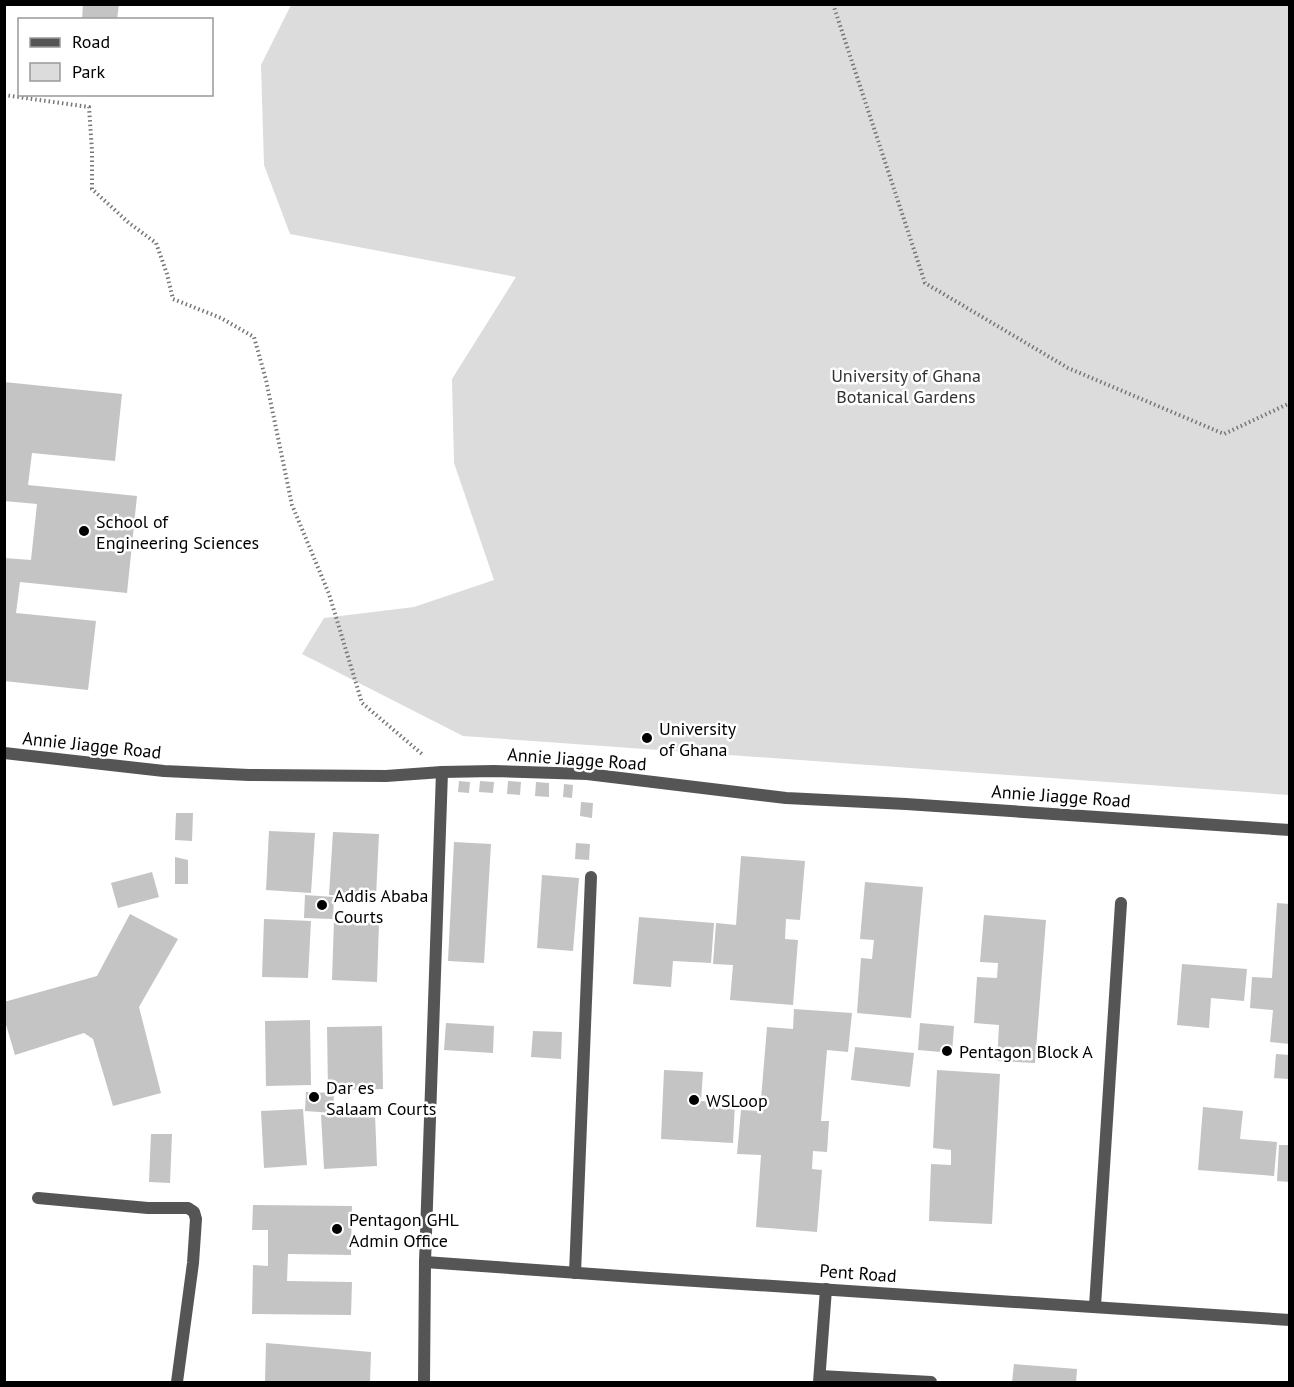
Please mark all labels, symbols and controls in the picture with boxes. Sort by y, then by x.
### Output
legend [18,18,213,96]
text: Road [72,30,110,53]
text: Park [72,60,105,83]
park label: University of Ghana Botanical Gardens [831,364,981,408]
place label: School of Engineering Sciences [96,510,259,554]
marker: School of Engineering Sciences [77,524,91,538]
place label: University of Ghana [659,717,737,761]
street label: Annie Jiagge Road [21,726,163,764]
marker: University of Ghana [640,731,654,745]
street label: Annie Jiagge Road [507,743,647,775]
street label: Annie Jiagge Road [991,780,1131,812]
place label: Addis Ababa Courts [334,884,428,928]
marker: Addis Ababa Courts [315,898,329,912]
place label: Pentagon Block A [959,1040,1093,1063]
marker: Pentagon Block A [940,1044,954,1058]
place label: Dar es Salaam Courts [326,1076,436,1120]
place label: WSLoop [706,1089,768,1112]
marker: Dar es Salaam Courts [307,1090,321,1104]
marker: WSLoop [687,1093,701,1107]
place label: Pentagon GHL Admin Office [349,1208,459,1252]
marker: Pentagon GHL Admin Office [330,1222,344,1236]
street label: Pent Road [819,1259,897,1287]

